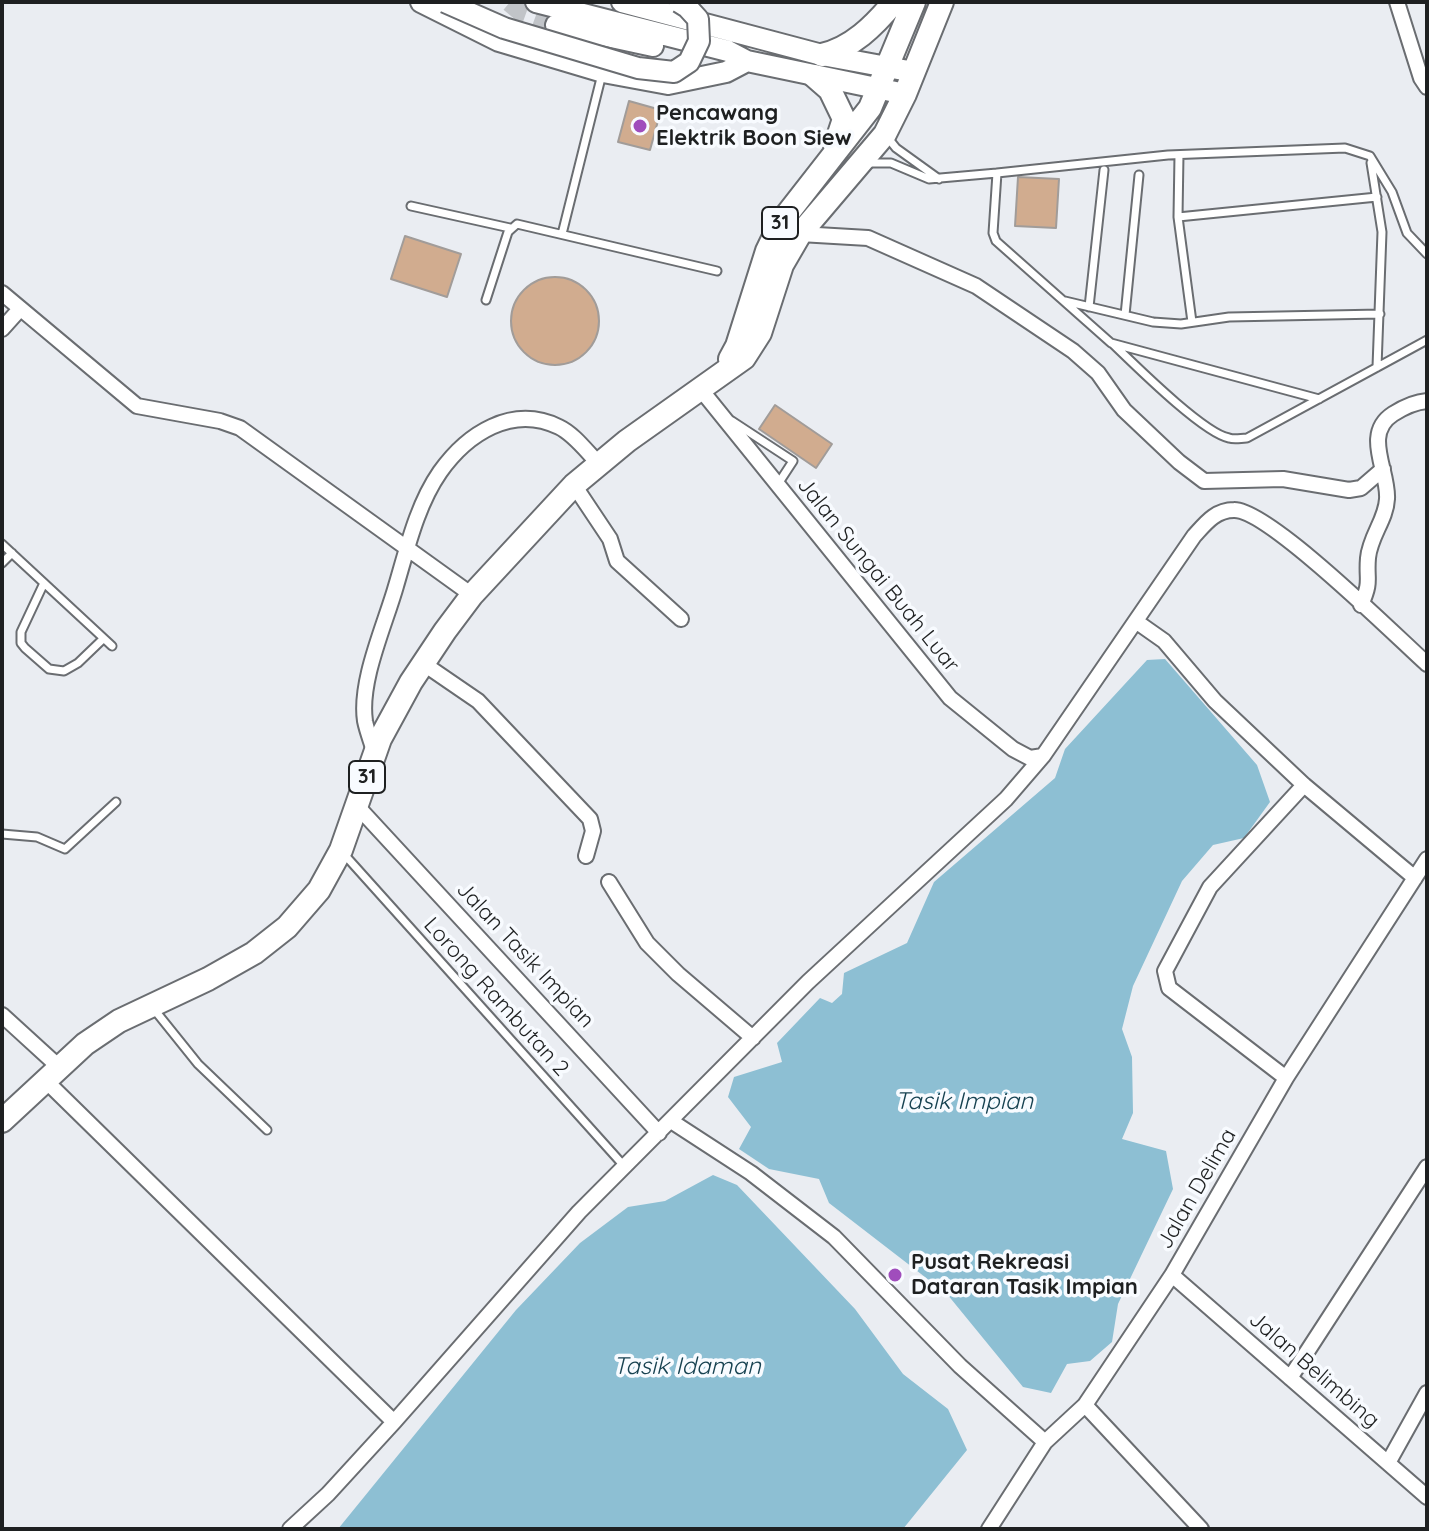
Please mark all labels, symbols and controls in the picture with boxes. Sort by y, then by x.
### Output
place label: Pencawang Elektrik Boon Siew [656,100,852,152]
marker: Pencawang Elektrik Boon Siew [631,117,649,135]
road number: 31 [762,207,798,239]
street label: Jalan Sungai Buah Luar [791,472,965,678]
road number: 31 [349,761,385,793]
street label: Jalan Tasik Impian [451,877,599,1033]
street label: Lorong Rambutan 2 [418,912,574,1082]
water label: Tasik Impian [895,1088,1033,1116]
street label: Jalan Delima [1152,1124,1242,1254]
place label: Pusat Rekreasi Dataran Tasik Impian [911,1249,1138,1300]
marker: Pusat Rekreasi Dataran Tasik Impian [886,1266,904,1284]
street label: Jalan Belimbing [1243,1306,1385,1434]
water label: Tasik Idaman [613,1353,761,1381]

